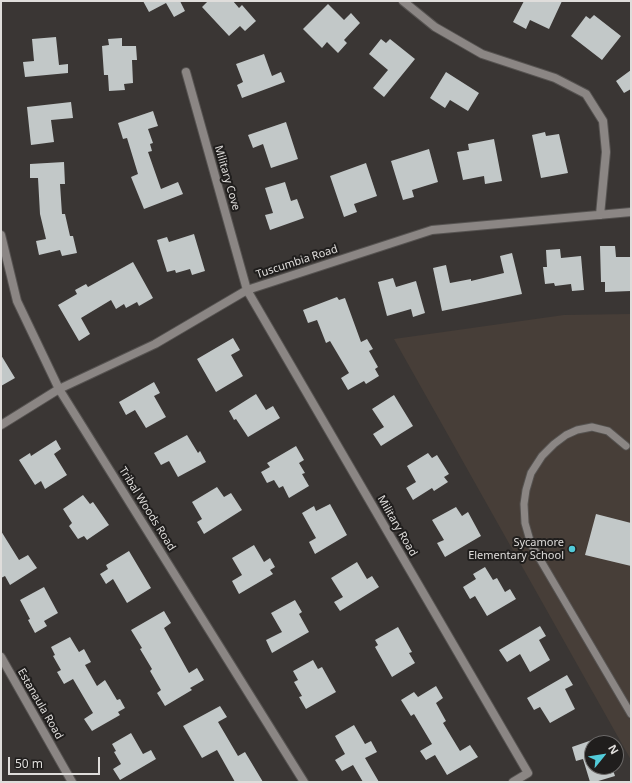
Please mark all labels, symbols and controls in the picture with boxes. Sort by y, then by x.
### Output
street label: Military Cove [211,144,243,212]
street label: Tuscumbia Road [255,243,339,281]
street label: Tribal Woods Road [116,465,178,553]
street label: Military Road [374,493,420,559]
place label: Sycamore Elementary School [468,536,564,562]
marker: Sycamore Elementary School [567,544,577,554]
street label: Estanaula Road [14,666,66,742]
north arrow [584,735,624,775]
text: N [605,742,623,757]
scale bar [10,749,102,775]
text: 50 m [15,755,43,772]

